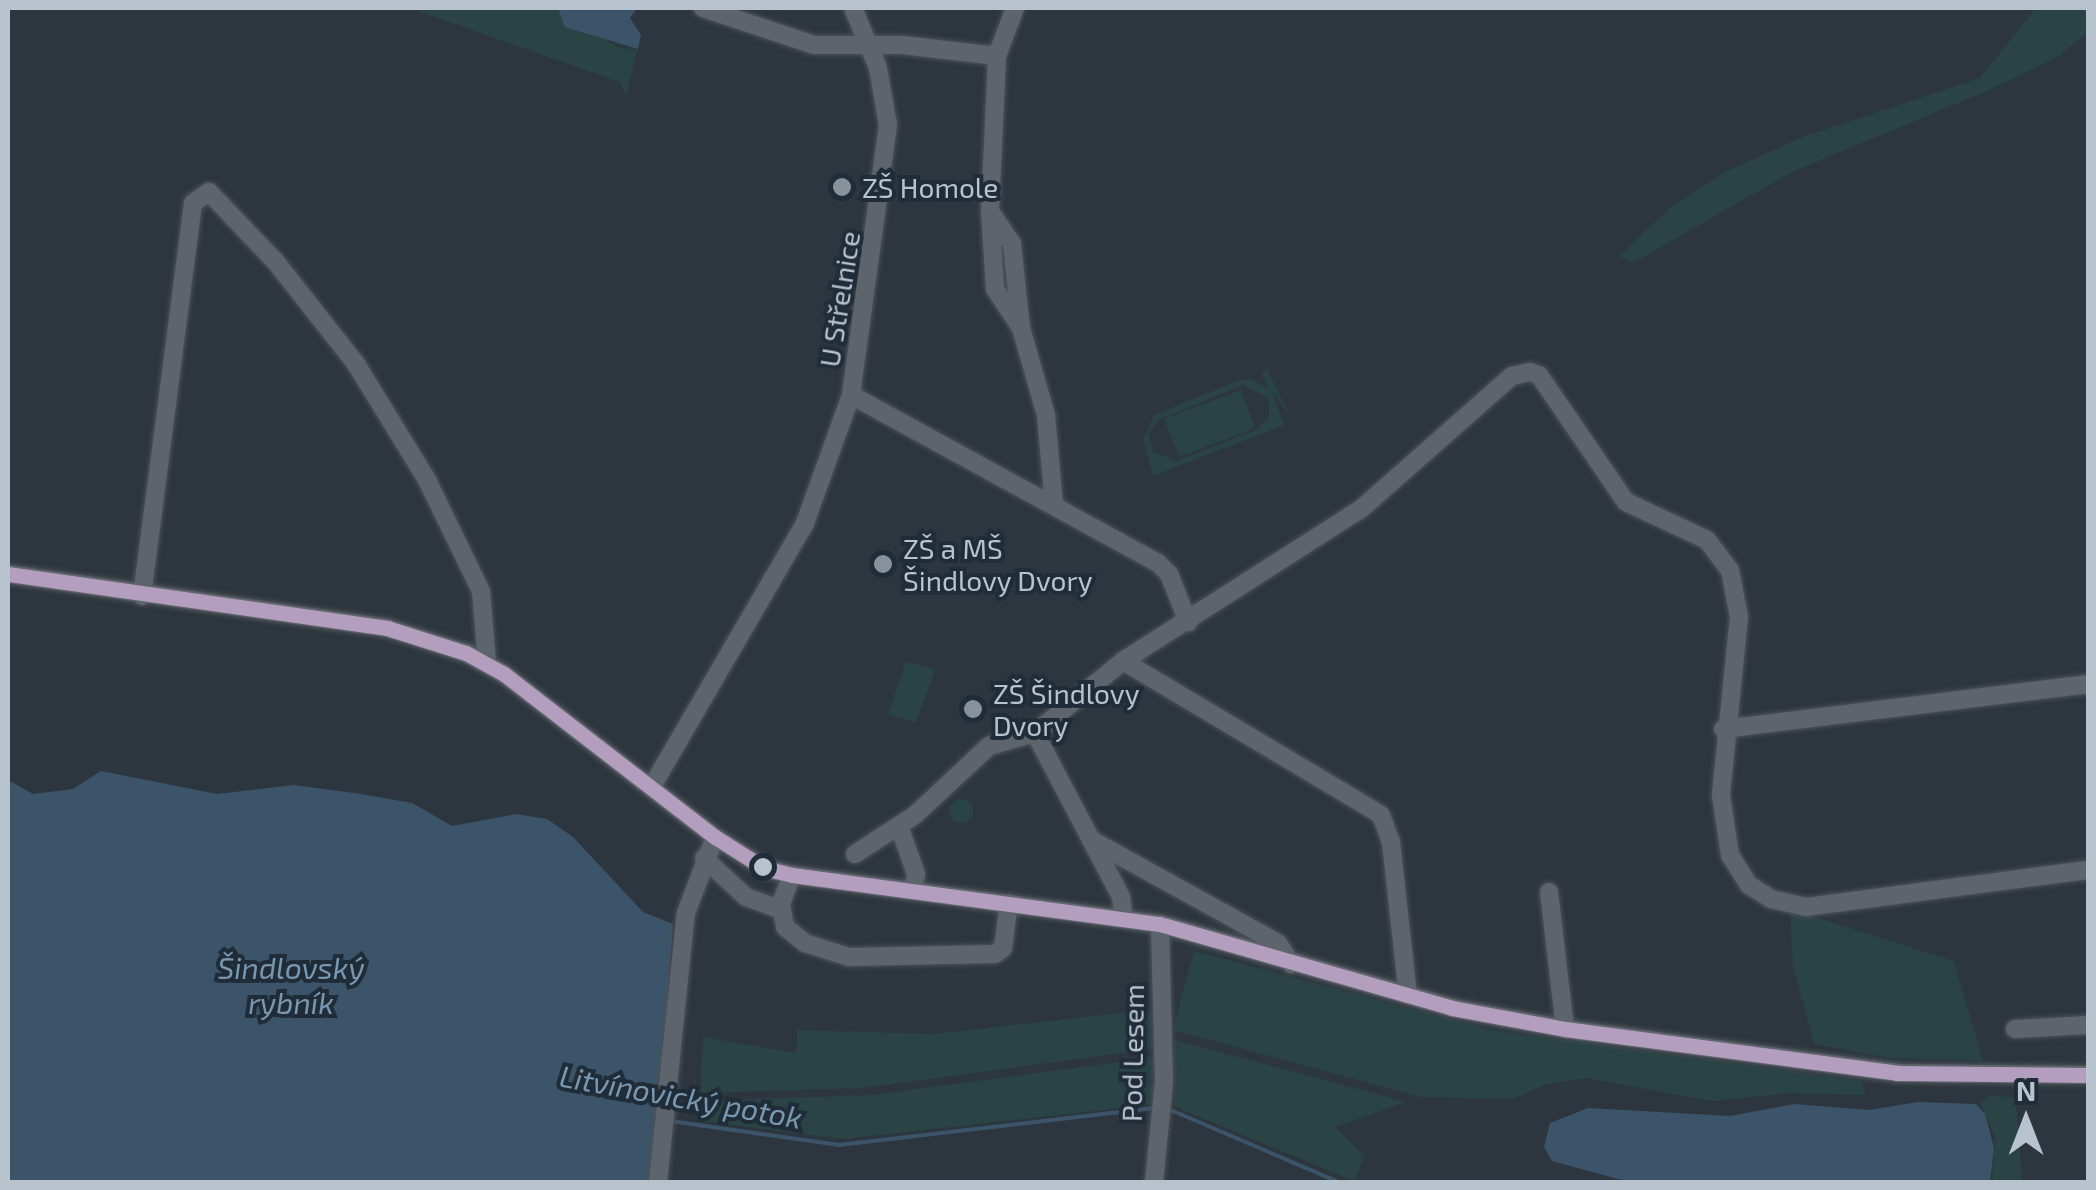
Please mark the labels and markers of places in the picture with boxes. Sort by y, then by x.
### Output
place label: ZŠ Homole [862,170,998,204]
marker: ZŠ Homole [831,176,853,198]
place label: ZŠ a MŠ Šindlovy Dvory [903,531,1093,597]
marker: ZŠ a MŠ Šindlovy Dvory [872,553,894,575]
place label: ZŠ Šindlovy Dvory [993,676,1139,742]
marker: ZŠ Šindlovy Dvory [962,698,984,720]
unlabelled marker [753,857,773,877]

